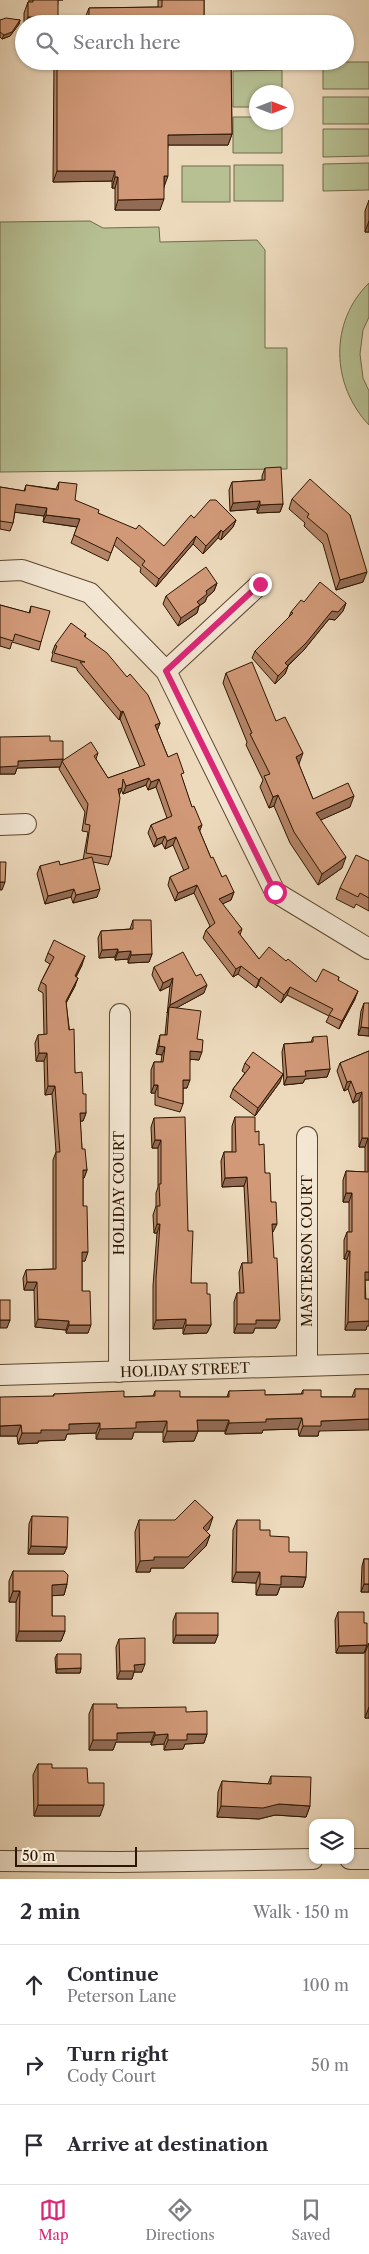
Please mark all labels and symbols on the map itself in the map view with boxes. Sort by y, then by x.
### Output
north arrow [249,85,294,130]
route end [249,573,272,596]
route start [264,881,287,904]
street label: HOLIDAY COURT [110,1130,128,1255]
street label: MASTERSON COURT [298,1174,316,1327]
street label: HOLIDAY STREET [120,1359,251,1381]
scale bar [15,1844,138,1867]

